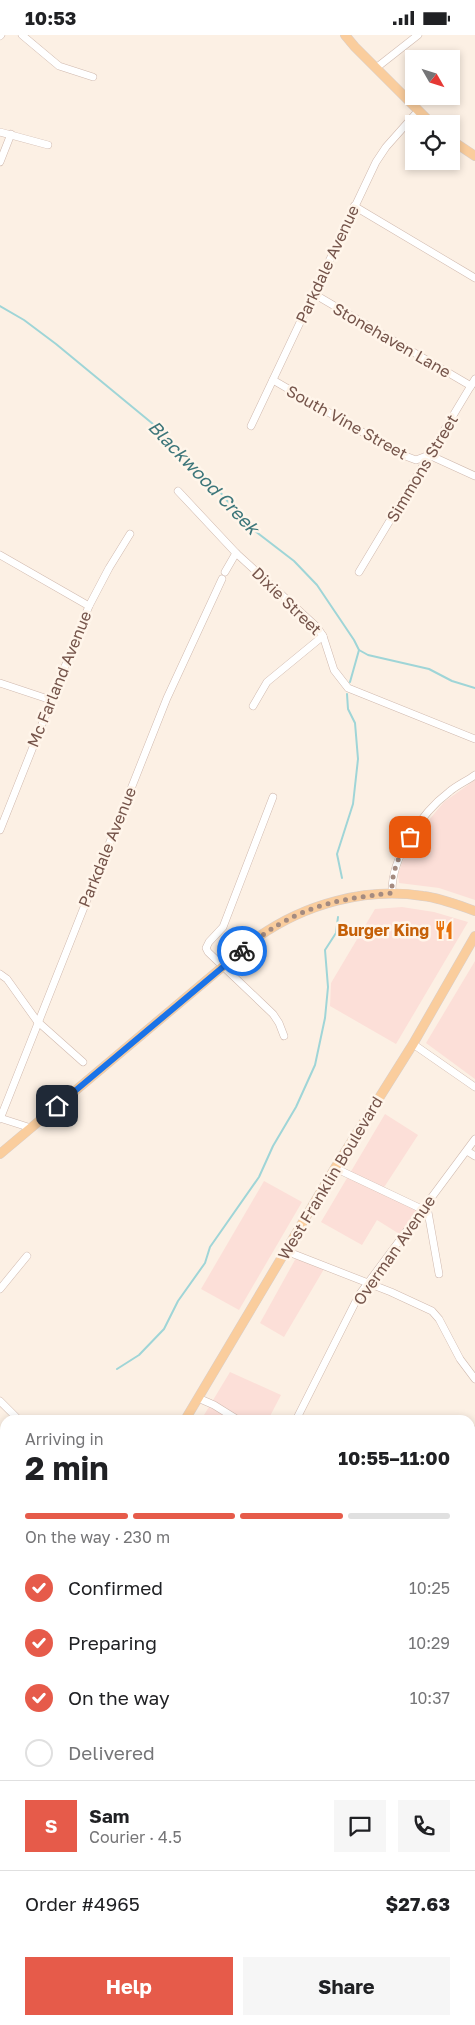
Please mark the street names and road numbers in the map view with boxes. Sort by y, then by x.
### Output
street label: Parkdale Avenue [291,202,363,326]
street label: Stonehaven Lane [329,298,455,382]
street label: South Vine Street [283,380,411,464]
street label: Simmons Street [382,411,462,525]
street label: Dixie Street [248,563,326,639]
street label: Mc Farland Avenue [23,608,95,750]
street label: Parkdale Avenue [74,784,140,910]
street label: West Franklin Boulevard [273,1093,387,1263]
street label: Overman Avenue [349,1191,439,1309]

